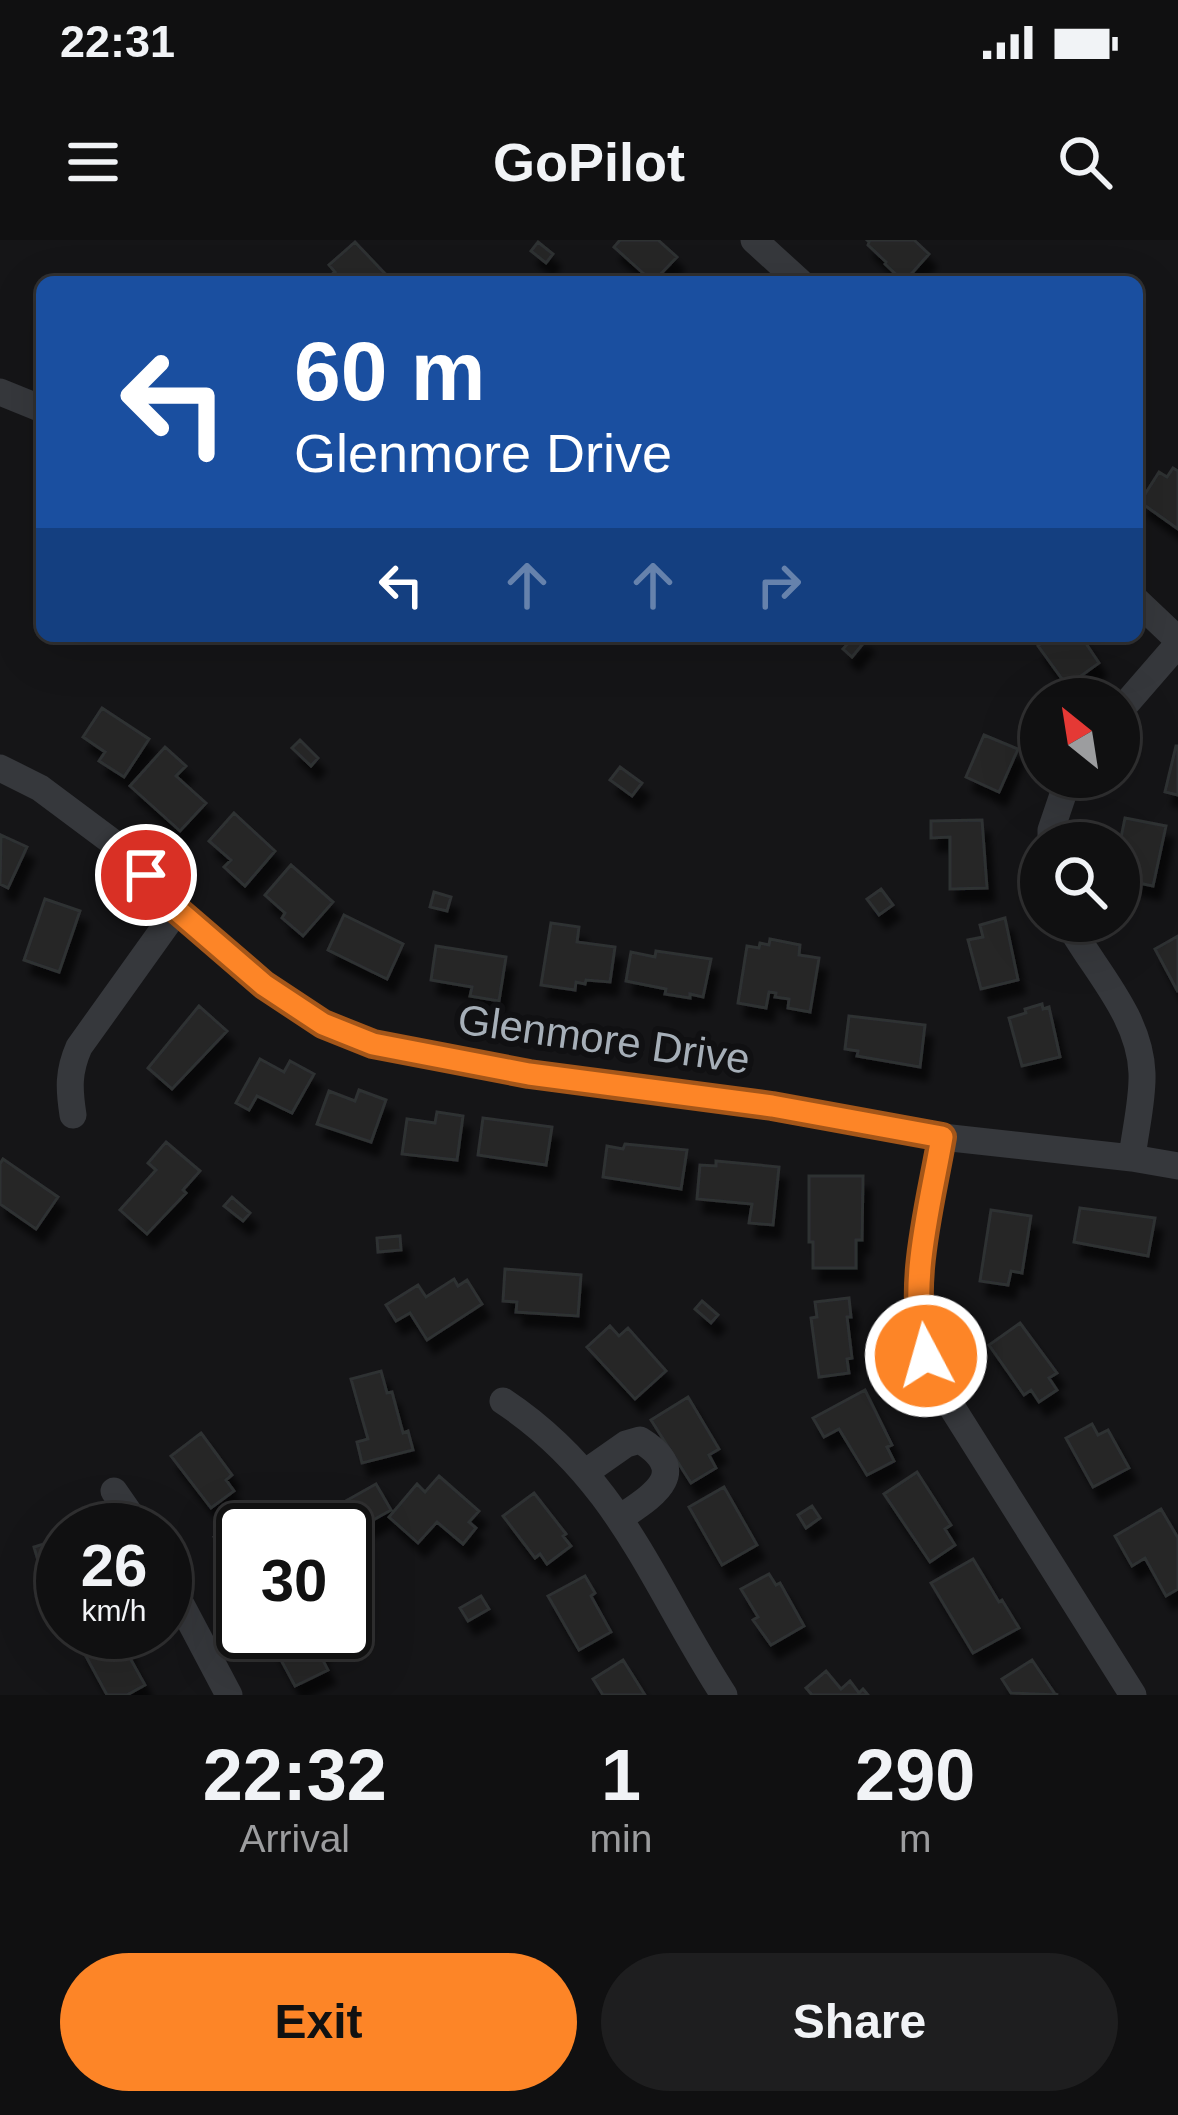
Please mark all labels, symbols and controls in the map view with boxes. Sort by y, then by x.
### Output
text: 22:31 [60,16,175,67]
icon: menu [60,129,126,195]
icon: search [1052,129,1118,195]
text: GoPilot [493,132,685,192]
icon: left [96,324,252,480]
text: 60 m [294,324,485,418]
text: Glenmore Drive [294,423,672,483]
icon: left [368,552,434,618]
icon: ahead [494,552,560,618]
icon: ahead [620,552,686,618]
icon: right [746,552,812,618]
north arrow [1020,678,1140,798]
map controls [1020,678,1140,942]
button: search [1020,822,1140,942]
pin [95,824,197,926]
icon: arrive [113,842,179,908]
street label: Glenmore Drive [455,995,753,1083]
position arrow [863,1293,989,1419]
speed limit sign: 30 [216,1503,372,1659]
text: 26 [81,1532,147,1599]
text: km/h [81,1594,147,1627]
text: 22:32 [203,1735,387,1815]
text: 1 [601,1735,641,1815]
text: 290 [855,1735,975,1815]
text: Arrival [240,1817,350,1860]
text: min [590,1817,652,1860]
text: m [899,1817,931,1860]
button: Exit [60,1953,577,2091]
button: Share [601,1953,1118,2091]

